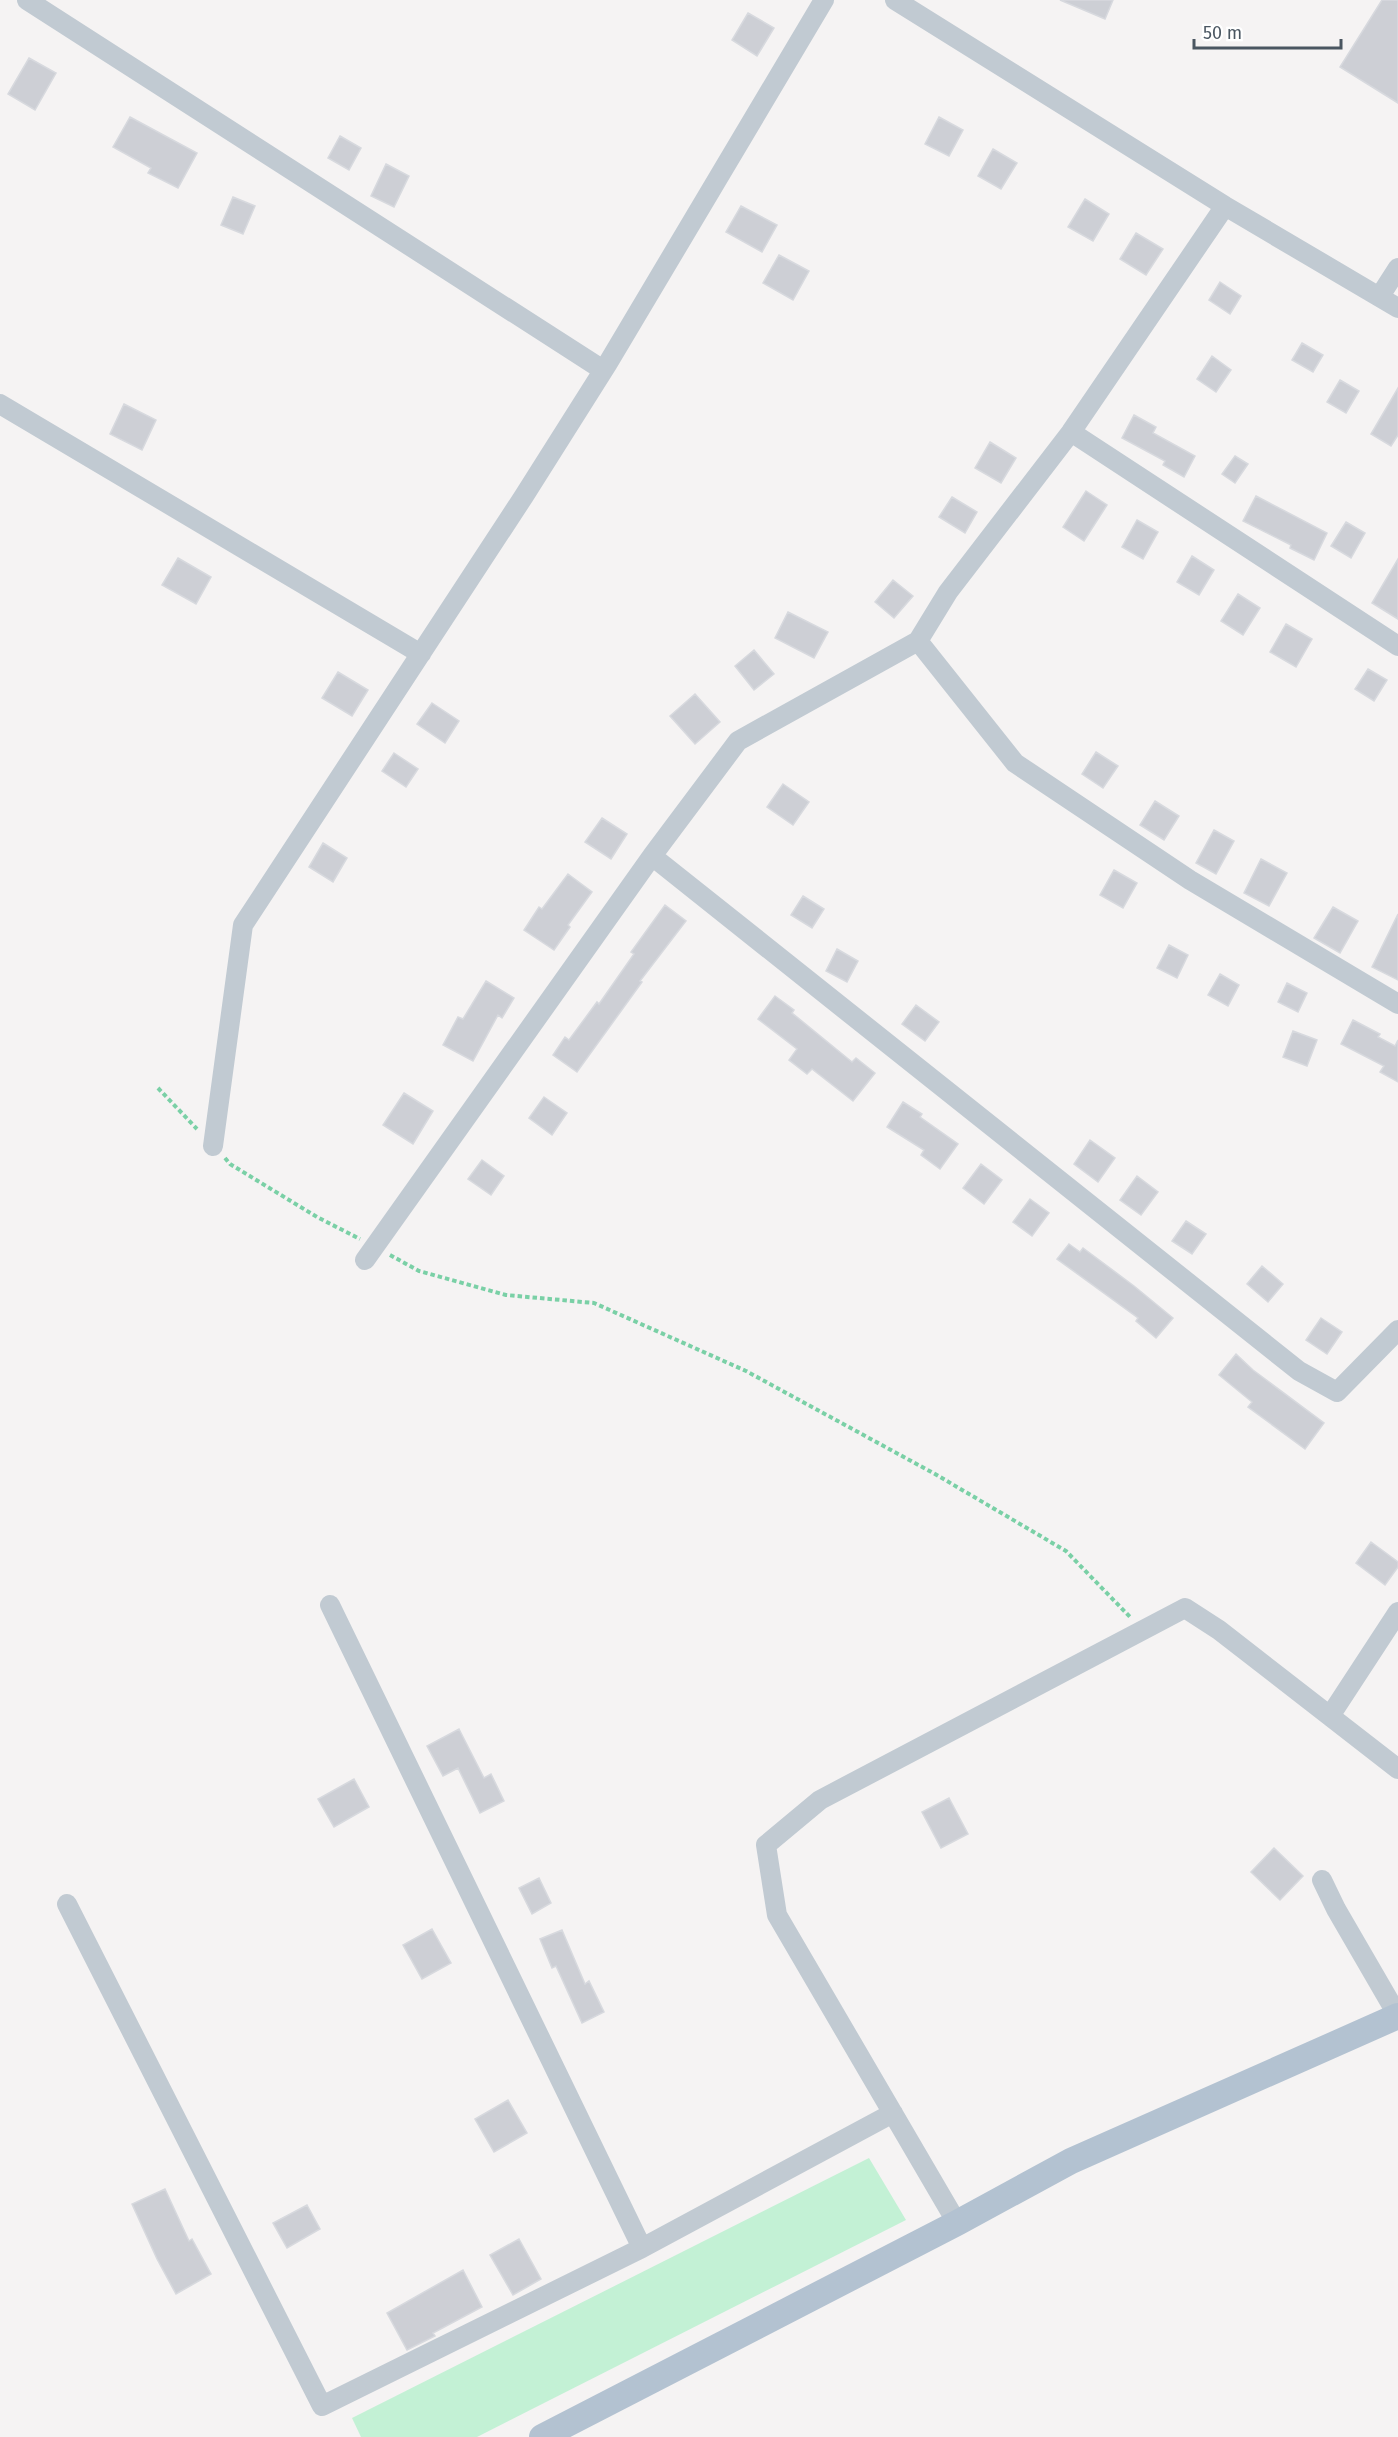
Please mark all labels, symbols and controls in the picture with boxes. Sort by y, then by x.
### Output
scale bar [1194,12,1341,50]
text: 50 m [1203,22,1242,44]

